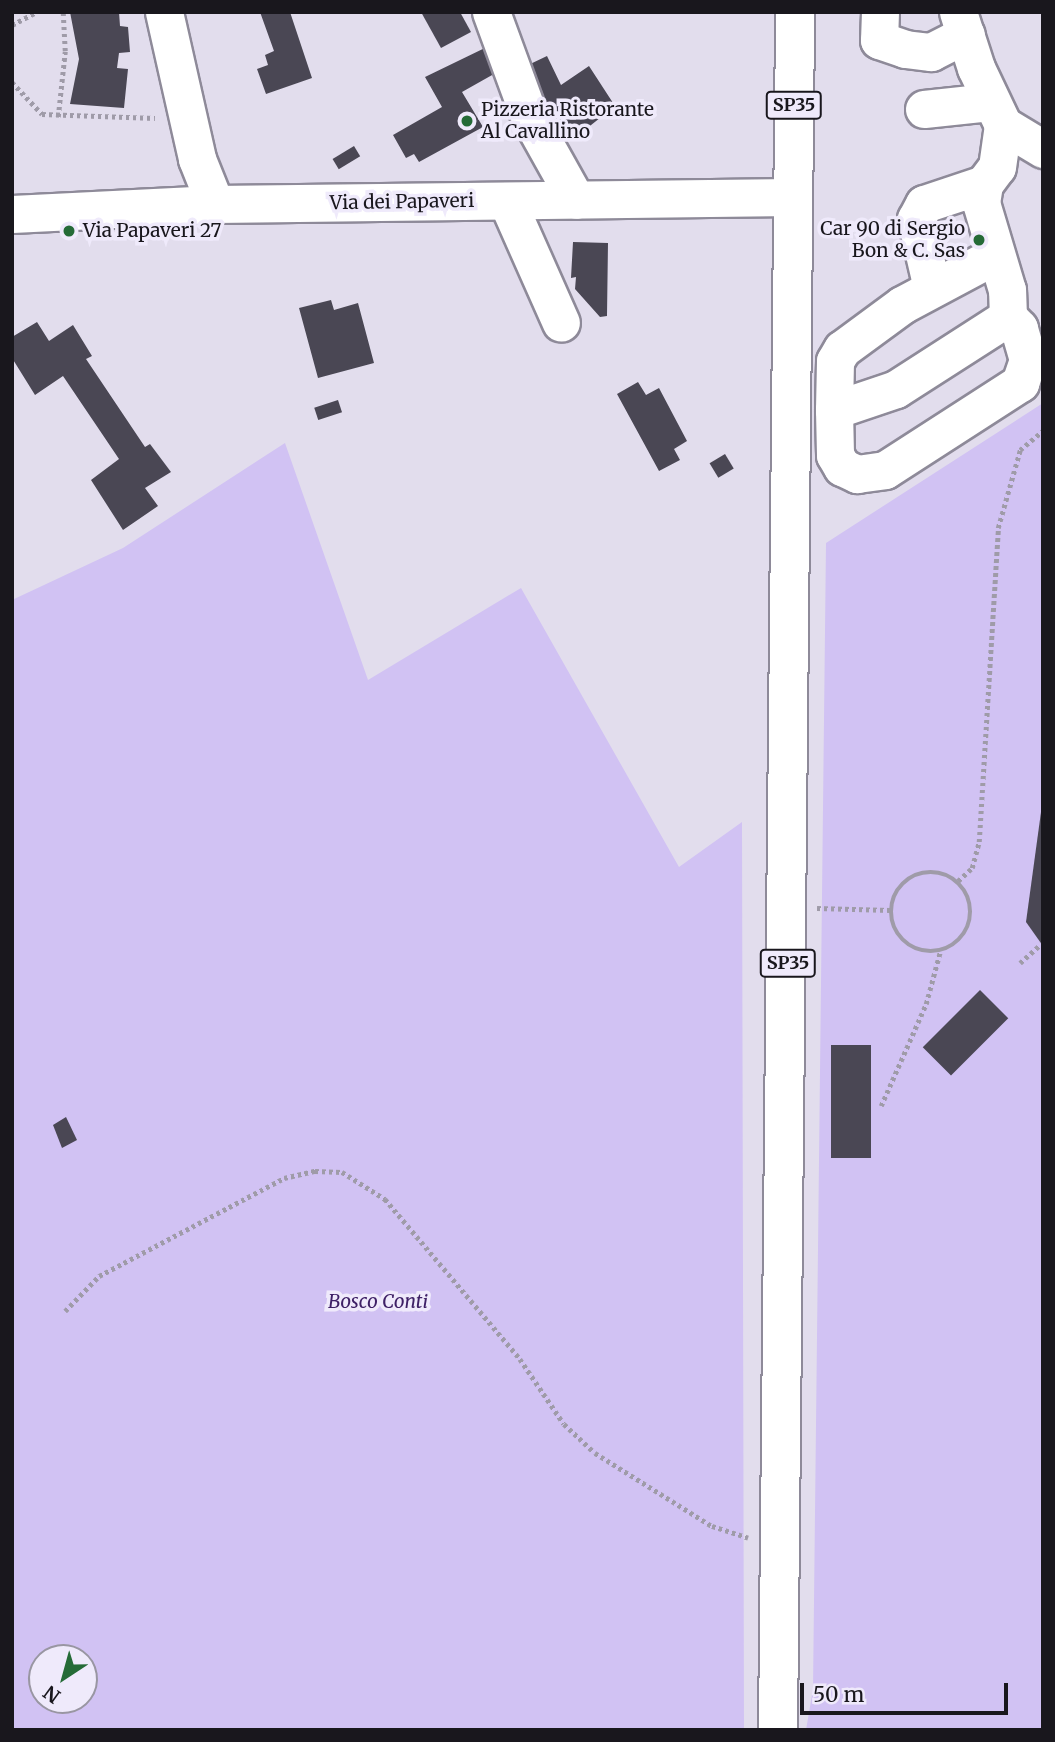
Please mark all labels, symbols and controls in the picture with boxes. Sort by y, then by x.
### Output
road number: SP35 [764,90,824,120]
place label: Pizzeria Ristorante Al Cavallino [481,99,654,143]
marker: Pizzeria Ristorante Al Cavallino [459,113,475,129]
street label: Via dei Papaveri [330,189,474,215]
place label: Car 90 di Sergio Bon & C. Sas [820,218,965,262]
place label: Via Papaveri 27 [83,220,221,242]
marker: Via Papaveri 27 [61,223,77,239]
marker: Car 90 di Sergio Bon & C. Sas [971,232,987,248]
road number: SP35 [758,948,818,978]
park label: Bosco Conti [328,1291,428,1313]
north arrow [28,1644,98,1714]
scale bar [803,1668,1011,1712]
text: N [39,1680,65,1708]
text: 50 m [813,1681,864,1708]

